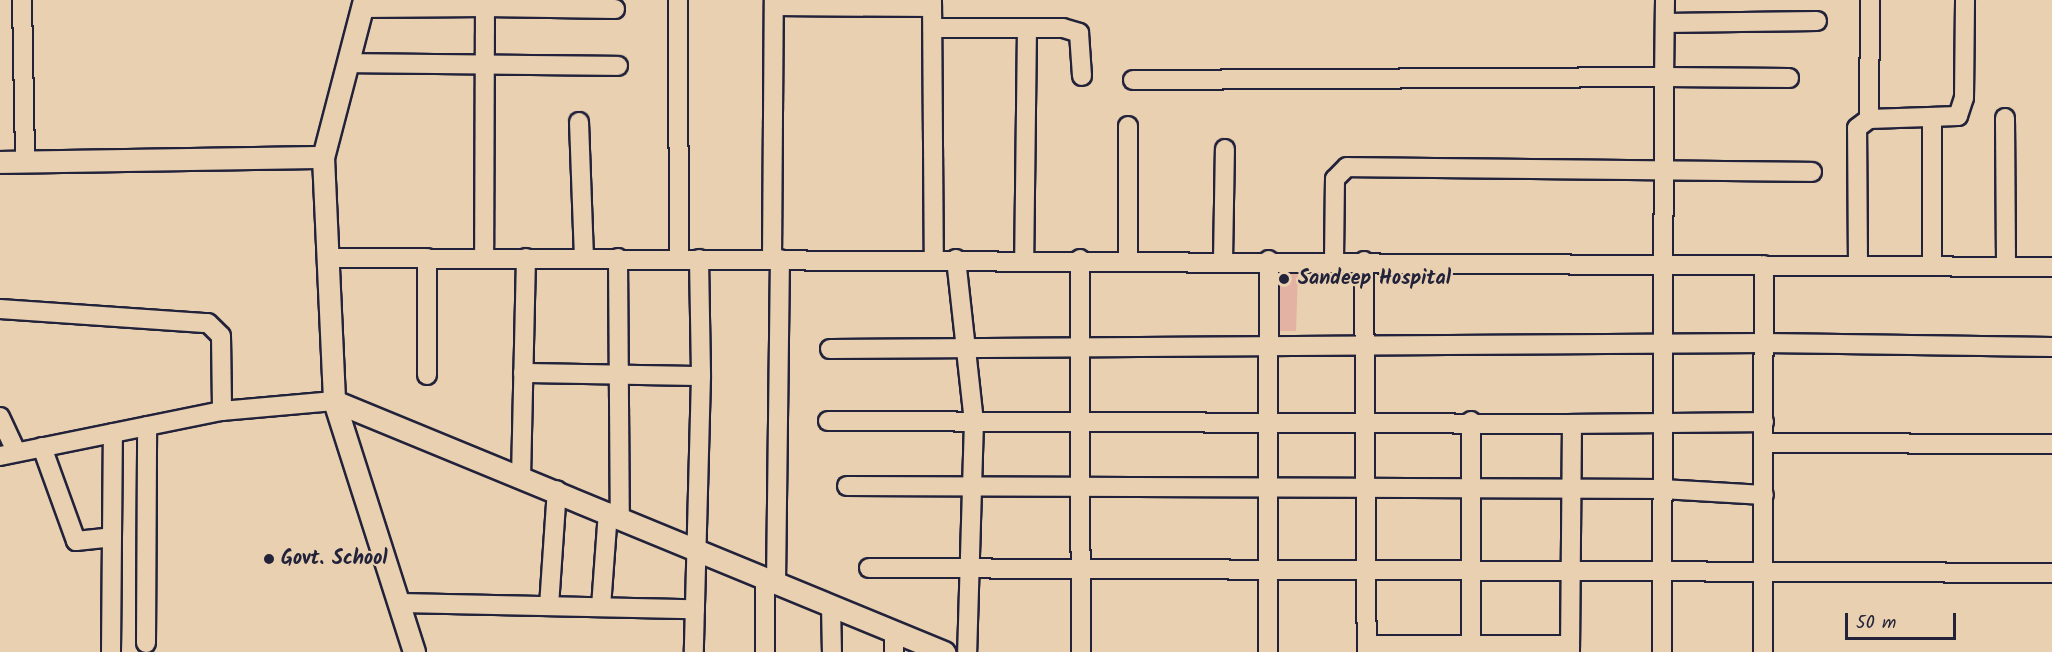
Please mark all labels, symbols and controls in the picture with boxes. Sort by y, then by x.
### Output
place label: Sandeep Hospital [1298,267,1451,291]
marker: Sandeep Hospital [1275,270,1293,288]
place label: Govt. School [281,547,388,571]
marker: Govt. School [262,552,276,566]
scale bar [1848,601,1959,639]
text: 50 m [1856,609,1896,638]

